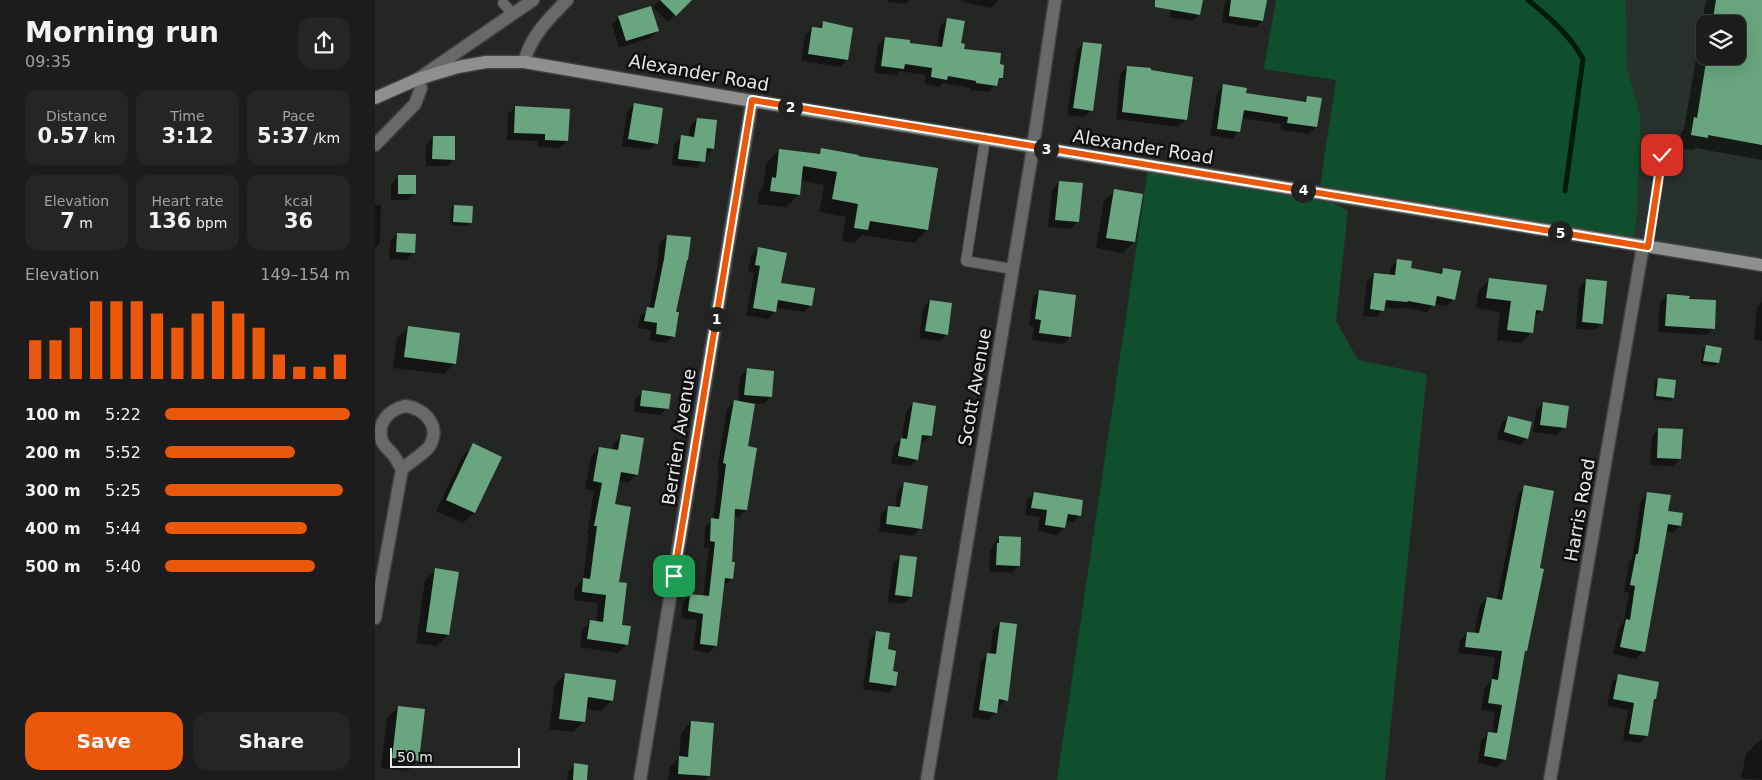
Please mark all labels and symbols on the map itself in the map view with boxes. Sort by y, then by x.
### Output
street label: Alexander Road [627,50,771,95]
pin: 2 [777,94,803,120]
street label: Alexander Road [1071,125,1215,168]
pin [1641,134,1683,176]
pin: 3 [1033,136,1059,162]
pin: 4 [1291,178,1315,202]
pin: 5 [1547,220,1573,246]
pin: 1 [703,306,729,332]
street label: Scott Avenue [954,326,995,447]
street label: Berrien Avenue [657,367,700,507]
street label: Harris Road [1560,457,1599,563]
pin [653,555,695,597]
scale bar [390,745,520,768]

